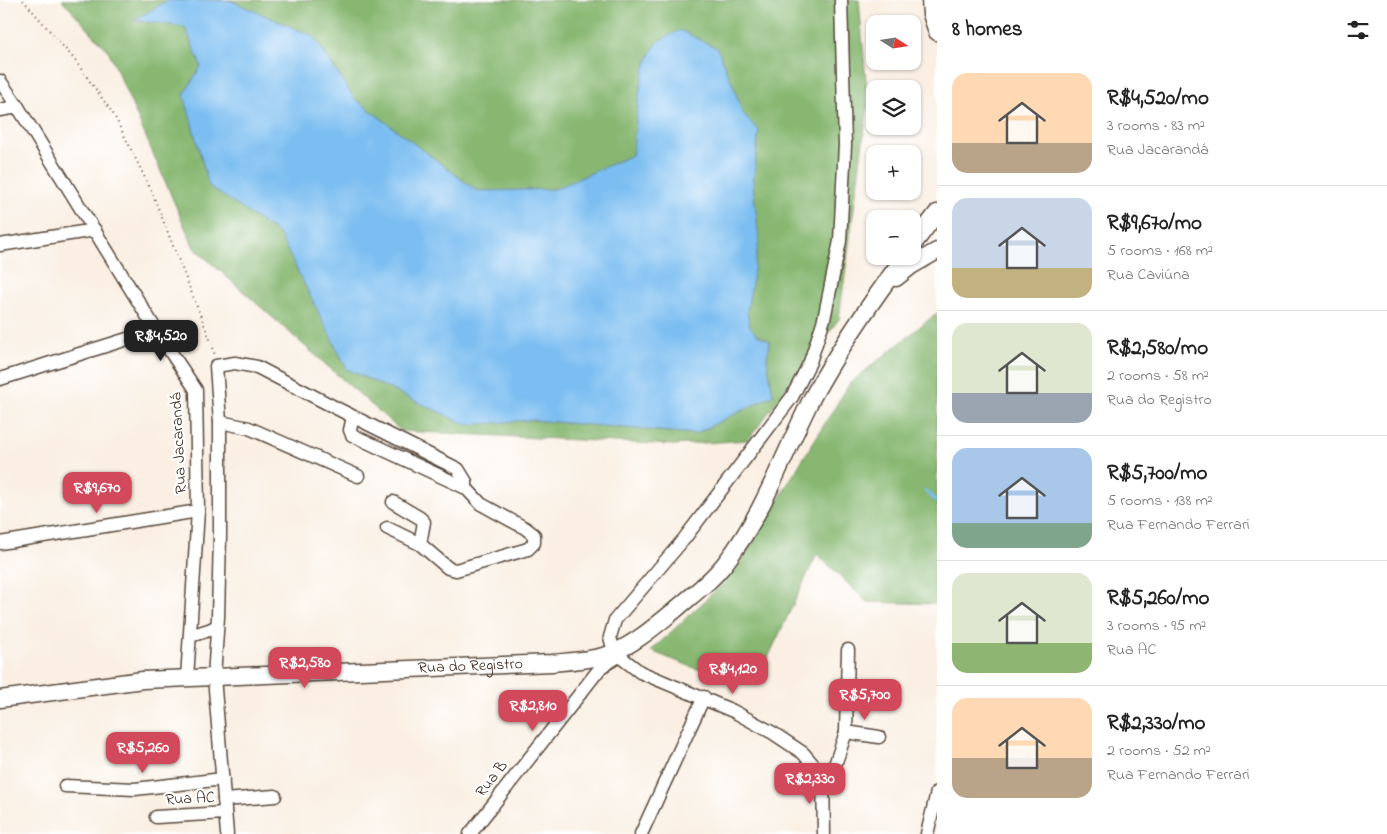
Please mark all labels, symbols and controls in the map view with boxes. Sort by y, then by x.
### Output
north arrow [866,15,921,70]
map controls [866,15,921,265]
text: 8 homes [952,15,1022,45]
icon: filters [1344,16,1372,44]
button: layers [866,80,921,135]
text: R$4,520/mo [1107,84,1209,114]
icon: home [992,93,1052,153]
text: 3 rooms · 83 m² [1107,114,1205,138]
text: Rua Jacarandá [1107,138,1208,162]
button: + [866,145,921,200]
text: R$9,670/mo [1107,209,1202,239]
button: − [866,210,921,265]
icon: home [992,218,1052,278]
text: 5 rooms · 168 m² [1107,239,1213,263]
text: Rua Caviúna [1107,263,1190,287]
pin: R$4,520 [115,320,207,362]
text: R$4,520 [135,324,187,348]
text: R$2,580/mo [1107,334,1208,364]
icon: home [992,343,1052,403]
text: 2 rooms · 58 m² [1107,364,1209,388]
text: Rua do Registro [1107,388,1212,412]
street label: Rua Jacarandá [164,392,194,494]
text: R$5,700/mo [1107,459,1207,489]
icon: home [992,468,1052,528]
pin: R$9,670 [51,472,143,514]
text: R$9,670 [74,476,120,500]
text: 5 rooms · 138 m² [1107,489,1213,513]
text: Rua Fernando Ferrari [1107,513,1250,537]
text: R$5,260/mo [1107,584,1209,614]
icon: home [992,593,1052,653]
text: 3 rooms · 95 m² [1107,614,1206,638]
text: Rua AC [1107,638,1156,662]
pin: R$2,580 [259,646,351,689]
text: R$2,580 [279,651,331,675]
street label: Rua do Registro [418,652,523,681]
pin: R$4,120 [687,652,779,695]
text: R$4,120 [709,657,757,681]
pin: R$5,700 [819,678,911,721]
text: R$5,700 [840,683,890,707]
pin: R$2,810 [487,690,579,732]
text: R$2,810 [509,694,557,718]
text: R$2,330/mo [1107,709,1206,739]
icon: home [992,718,1052,778]
pin: R$5,260 [97,732,189,774]
text: R$5,260 [117,736,169,760]
text: 2 rooms · 52 m² [1107,739,1211,763]
street label: Rua B [470,755,514,803]
pin: R$2,330 [764,762,856,805]
text: Rua Fernando Ferrari [1107,763,1250,787]
text: R$2,330 [785,767,835,791]
street label: Rua AC [165,786,215,812]

